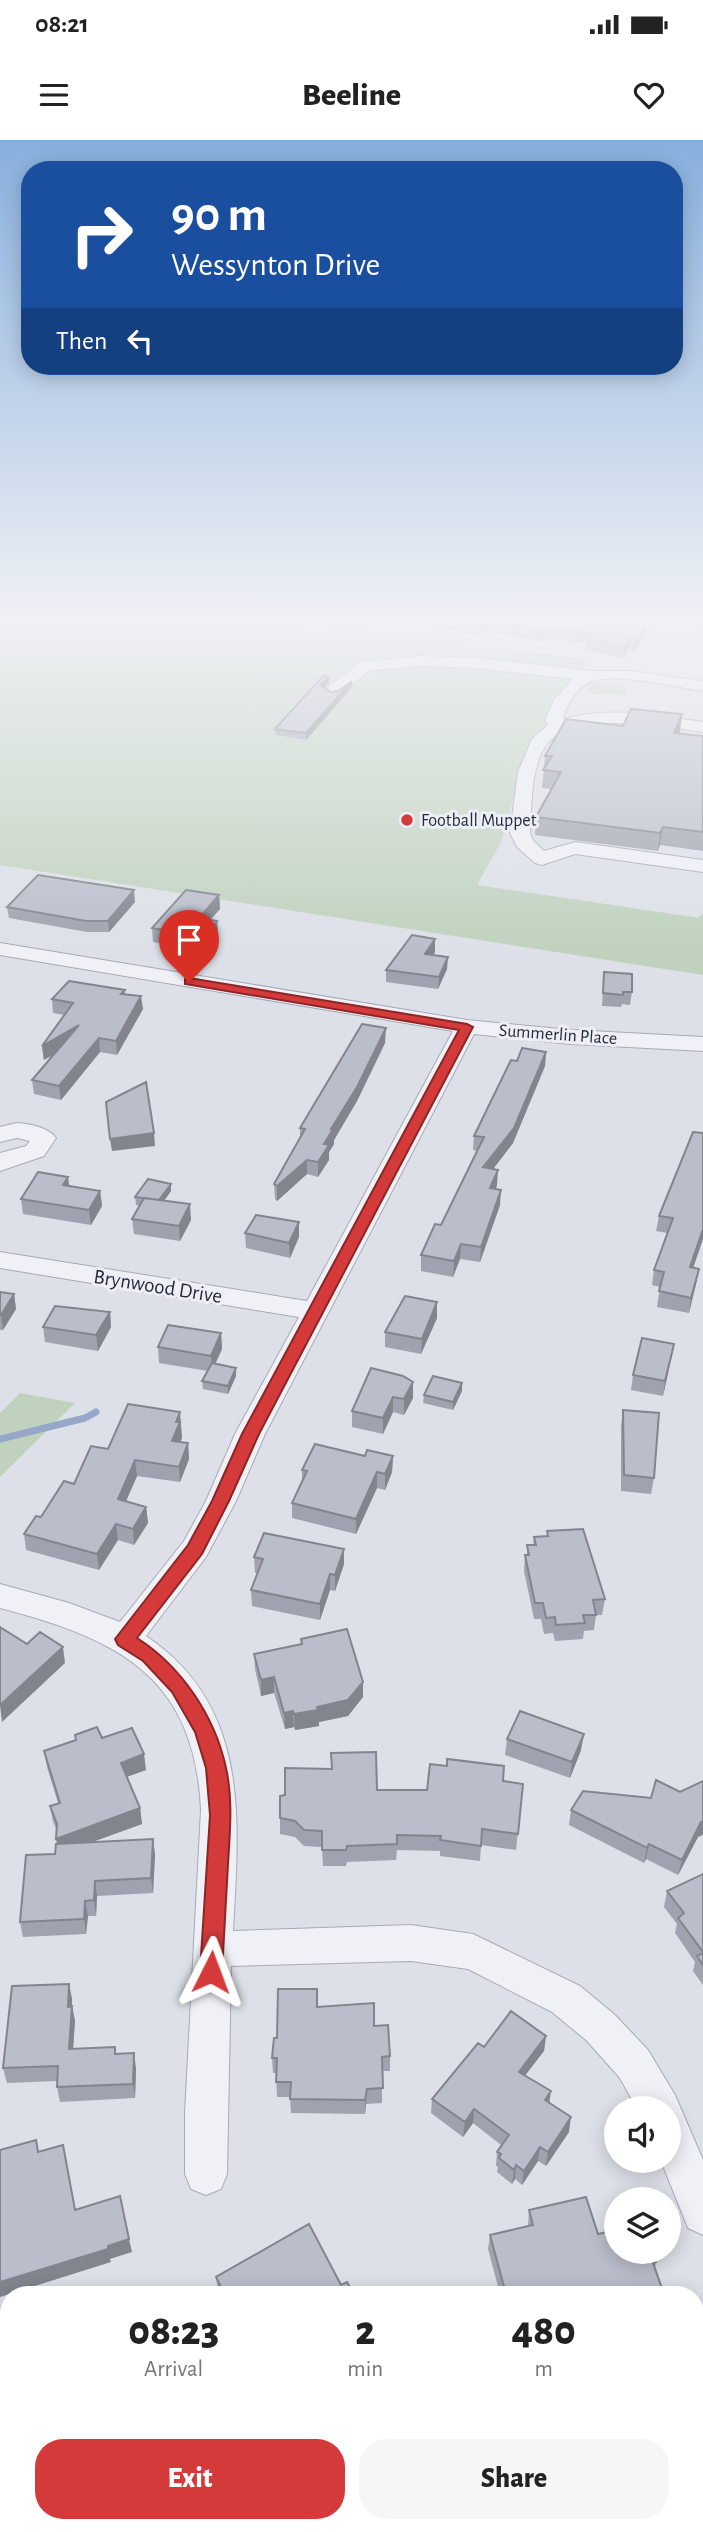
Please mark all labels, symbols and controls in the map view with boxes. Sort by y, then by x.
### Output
text: 08:21 [35,11,89,37]
icon: menu [35,76,73,114]
icon: heart [630,76,668,114]
text: Beeline [302,79,401,111]
icon: right [56,189,147,280]
text: 90 m [171,191,267,240]
text: Wessynton Drive [171,249,380,281]
icon: left [121,322,159,360]
text: Then [56,328,107,354]
marker: Football Muppet [399,812,415,828]
place label: Football Muppet [421,812,537,830]
pin [159,910,219,982]
icon: arrive [170,921,208,959]
street label: Summerlin Place [498,1022,618,1048]
street label: Brynwood Drive [92,1266,224,1307]
position arrow [174,1935,248,2009]
map controls [604,2096,681,2264]
button: sound [604,2096,681,2173]
button: layers [604,2187,681,2264]
text: 08:23 [128,2310,219,2352]
text: 2 [355,2310,375,2352]
text: 480 [511,2310,576,2352]
text: Arrival [144,2358,203,2381]
text: min [347,2358,383,2381]
text: m [534,2358,553,2381]
button: Exit [35,2439,345,2519]
button: Share [359,2439,669,2519]

